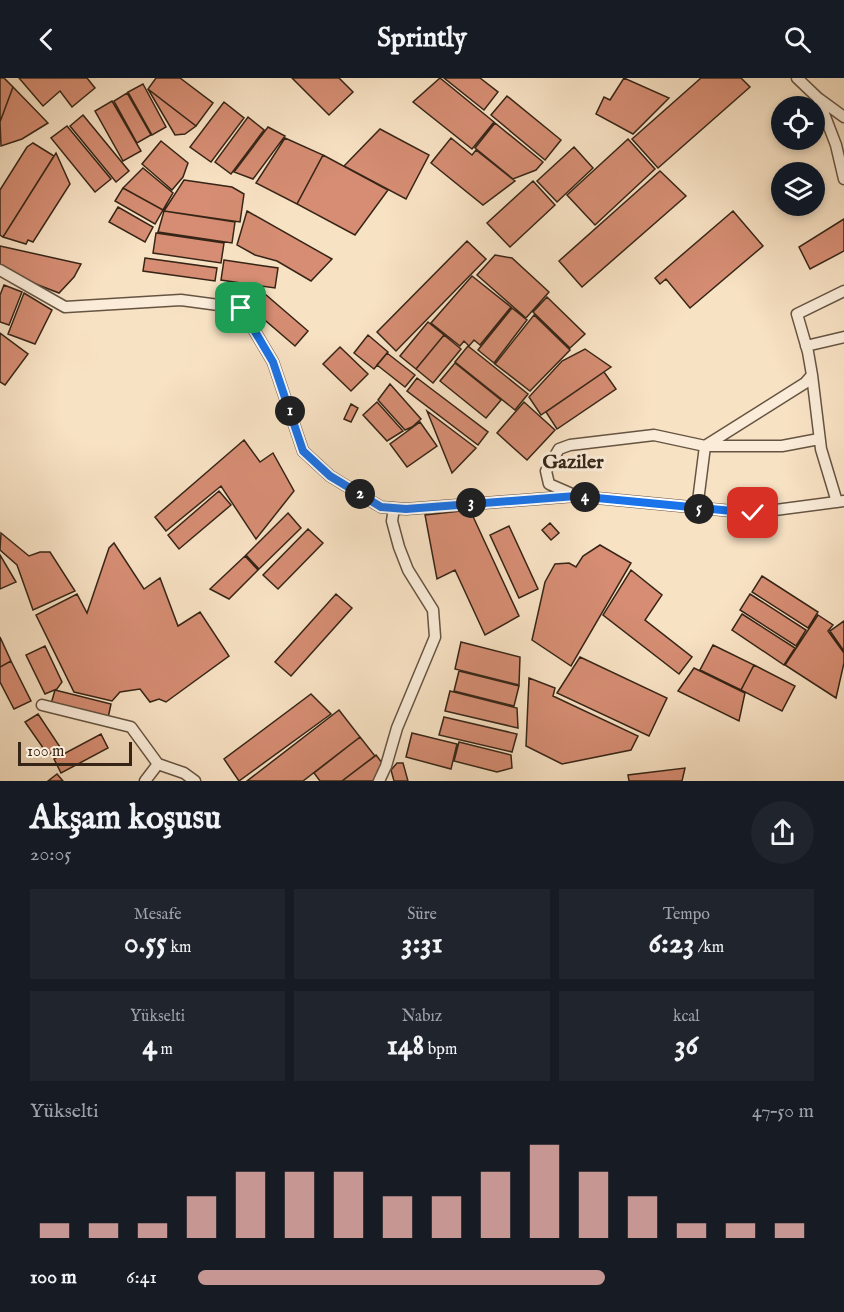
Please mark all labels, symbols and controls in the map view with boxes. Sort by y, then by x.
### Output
text: Sprintly [377,22,467,56]
icon: back [30,23,63,56]
icon: search [781,23,814,56]
map controls [771,96,825,216]
button: locate [771,96,825,150]
button: layers [771,162,825,216]
pin [215,282,266,333]
icon: arrive [224,291,257,324]
pin: 1 [275,396,305,426]
text: 1 [287,401,293,421]
district label: Gaziler [542,450,604,475]
pin: 2 [345,479,375,509]
pin: 4 [570,482,600,512]
text: 2 [356,484,364,504]
text: 4 [581,487,589,507]
pin [727,487,778,538]
pin: 3 [456,488,486,518]
text: 3 [468,493,474,513]
pin: 5 [684,494,714,524]
icon: check [736,496,769,529]
text: 5 [696,499,702,519]
scale bar [18,739,132,766]
text: 100 m [27,742,64,762]
text: Akşam koşusu [30,798,221,840]
button: share [751,801,814,864]
text: 20:05 [30,842,72,867]
text: Mesafe [134,905,182,925]
text: Süre [407,905,437,925]
text: Tempo [663,905,710,925]
text: 0.55 [124,925,167,963]
text: 3:31 [401,925,443,963]
text: 6:23 [648,925,694,963]
text: km [167,938,191,958]
text: /km [694,938,724,958]
text: Yükselti [130,1007,185,1027]
text: Nabız [402,1007,442,1027]
text: kcal [673,1007,700,1027]
text: 4 [142,1027,157,1065]
text: 148 [387,1027,424,1065]
text: 36 [674,1027,698,1065]
text: m [157,1040,173,1060]
text: bpm [424,1040,457,1060]
text: Yükselti [30,1099,99,1124]
text: 47–50 m [752,1099,814,1124]
text: 100 m [30,1265,77,1290]
text: 6:41 [126,1265,157,1290]

